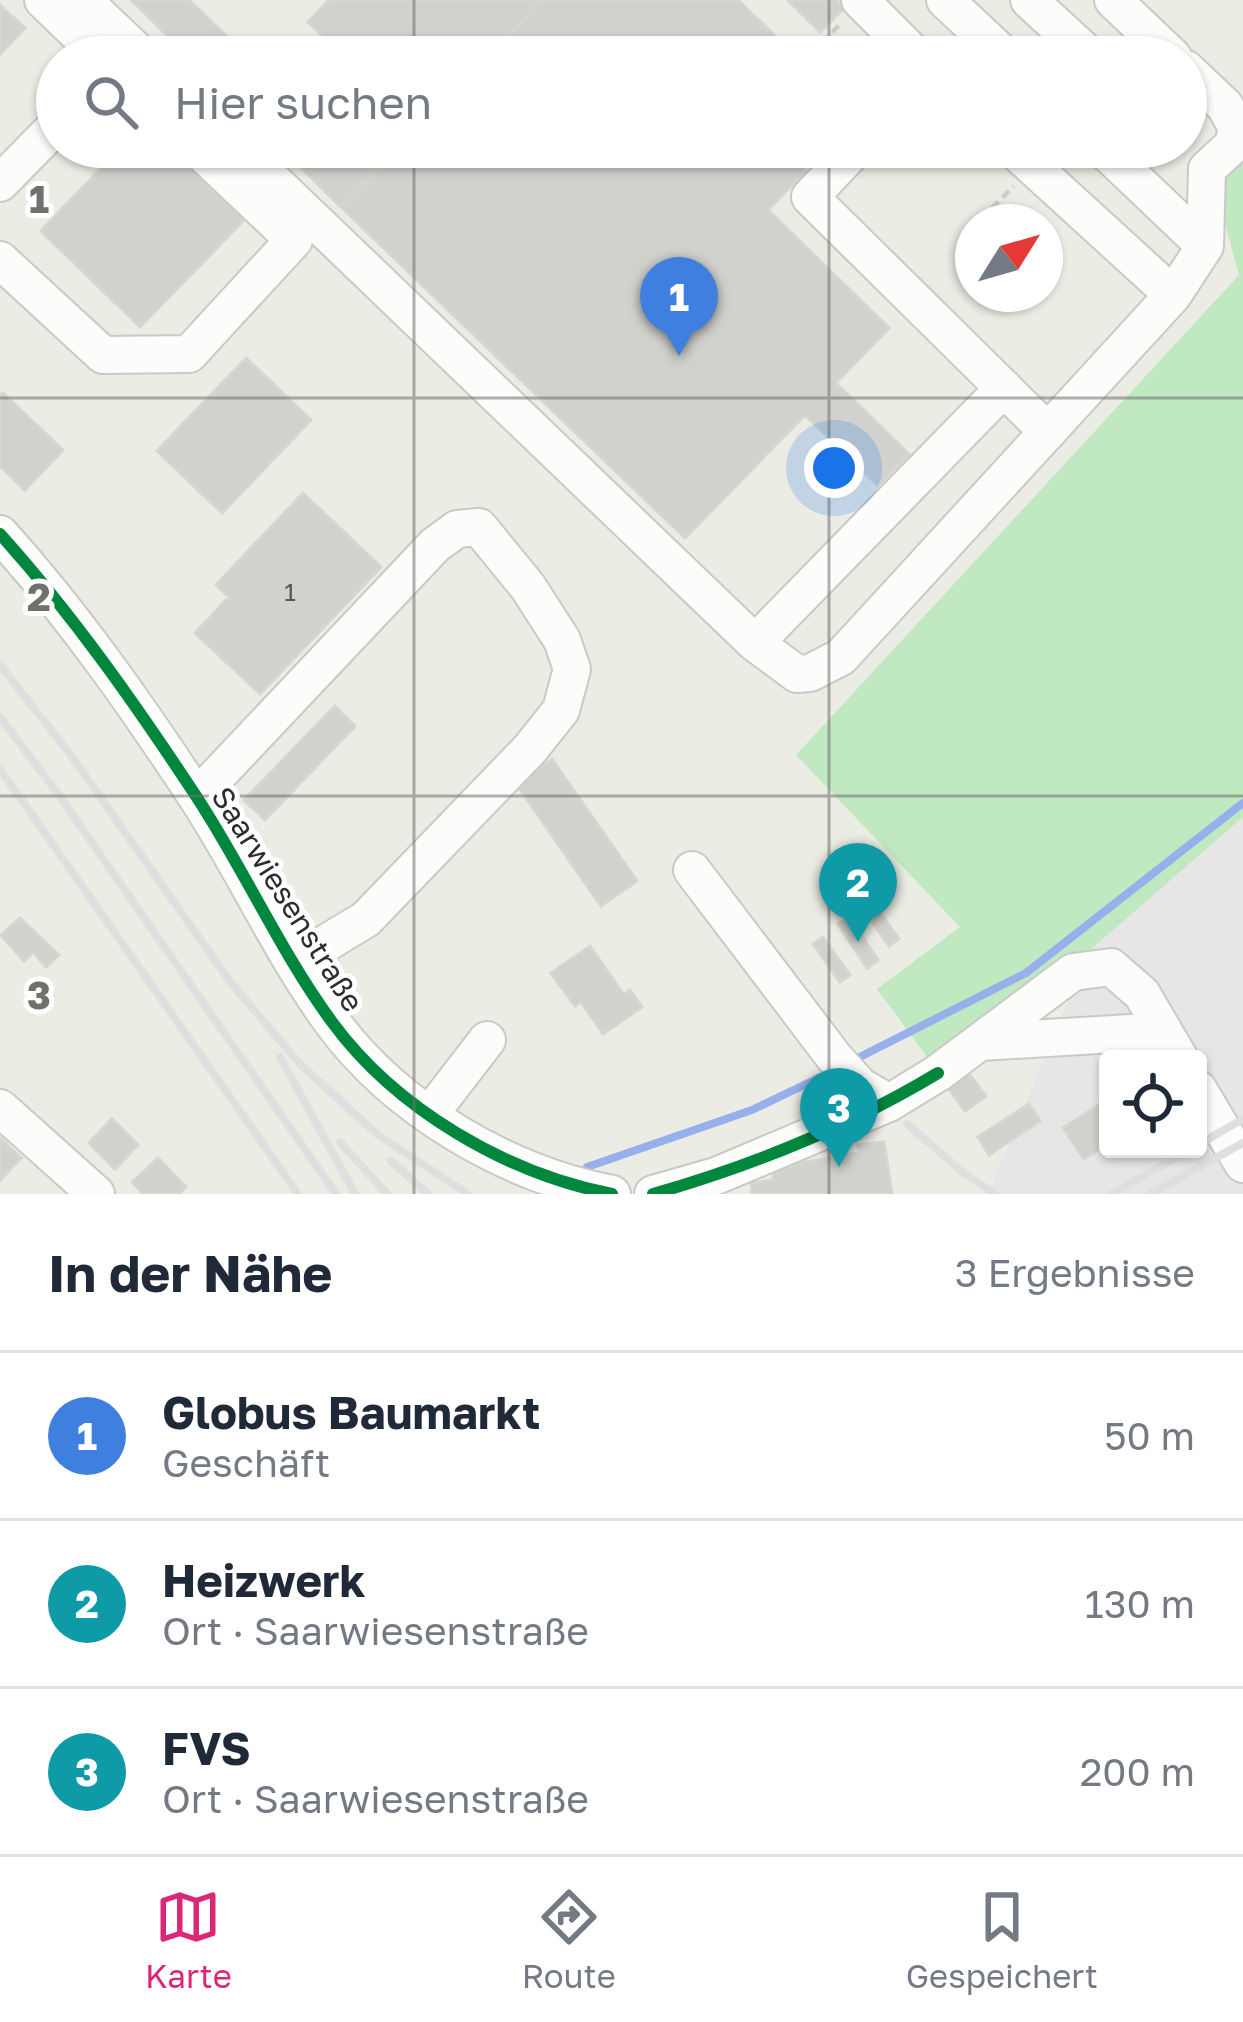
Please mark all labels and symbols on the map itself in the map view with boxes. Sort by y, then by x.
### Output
text: 1 [29,175,49,222]
north arrow [955,204,1063,312]
pin: 1 [640,257,718,356]
your location [804,438,864,498]
text: 2 [27,573,51,620]
house number: 1 [284,577,296,606]
street label: Saarwiesenstraße [204,780,372,1018]
pin: 2 [819,843,897,942]
text: 3 [27,971,51,1018]
pin: 3 [800,1068,878,1167]

